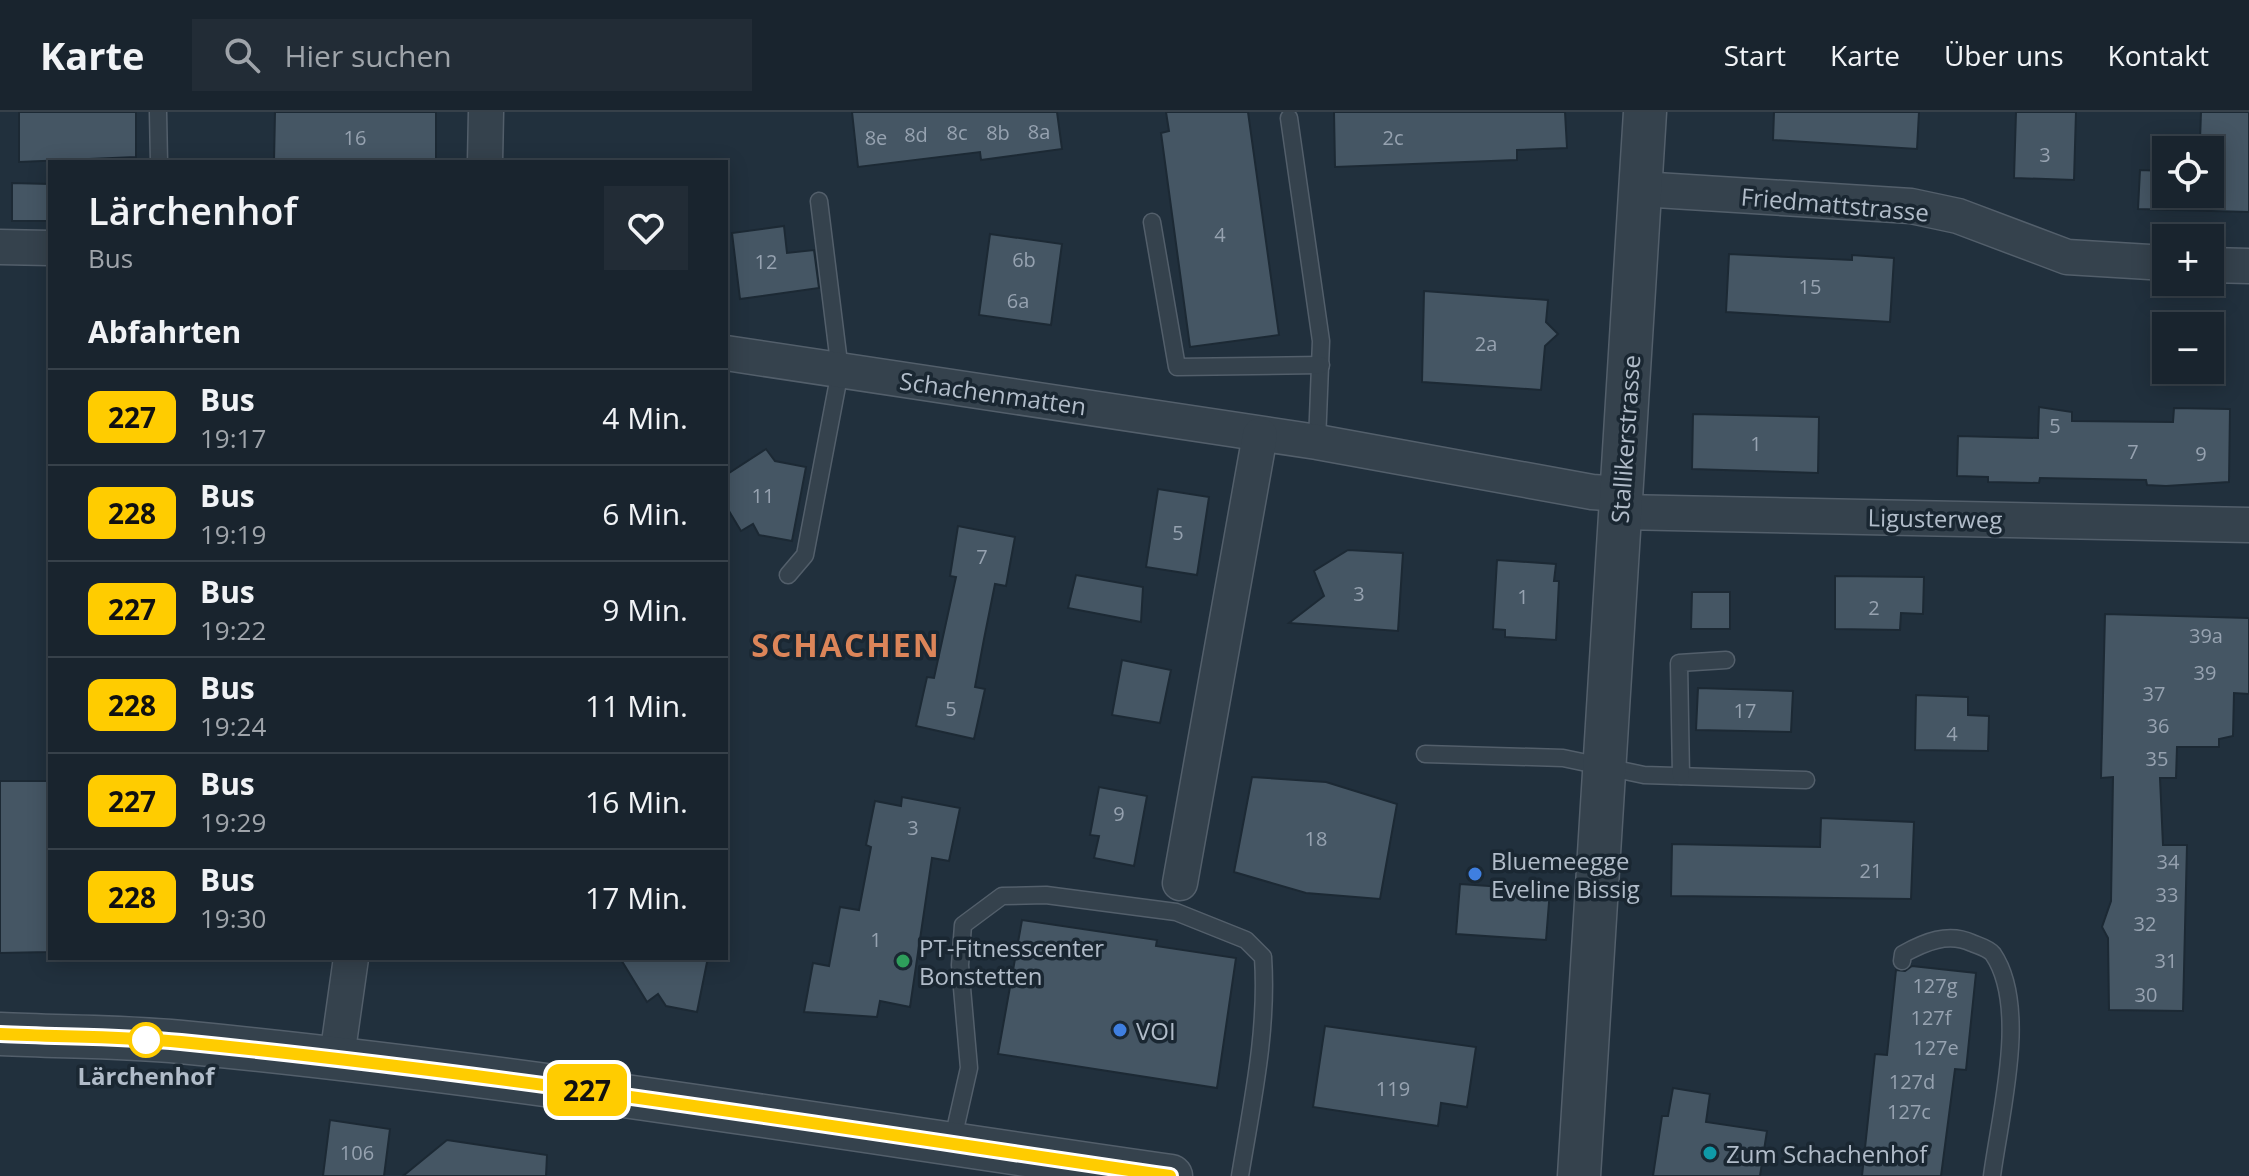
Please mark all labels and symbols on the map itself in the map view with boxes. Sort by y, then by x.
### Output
house number: 8a [1028,118,1050,145]
house number: 8c [946,119,968,146]
house number: 8b [986,119,1010,146]
house number: 8d [904,121,928,148]
house number: 16 [344,124,366,151]
house number: 8e [865,124,887,151]
house number: 2c [1382,124,1404,151]
house number: 3 [2039,141,2051,168]
street label: Friedmattstrasse [1740,179,1930,229]
house number: 4 [1214,221,1226,248]
house number: 6b [1012,246,1036,273]
house number: 12 [755,248,777,275]
house number: 15 [1799,273,1821,300]
house number: 6a [1007,287,1029,314]
house number: 2a [1475,330,1497,357]
street label: Stallikerstrasse [1603,354,1647,524]
street label: Schachenmatten [898,364,1088,422]
house number: 5 [2049,412,2061,439]
house number: 1 [1750,430,1762,457]
house number: 7 [2127,438,2139,465]
house number: 9 [2195,440,2207,467]
house number: 11 [752,482,774,509]
street label: Ligusterweg [1867,500,2003,536]
house number: 5 [1172,519,1184,546]
house number: 7 [976,543,988,570]
house number: 3 [1353,580,1365,607]
house number: 1 [1517,583,1529,610]
house number: 2 [1868,594,1880,621]
house number: 39a [2189,622,2223,649]
district label: SCHACHEN [751,623,941,666]
house number: 39 [2194,659,2216,686]
house number: 37 [2143,680,2165,707]
house number: 5 [945,695,957,722]
house number: 17 [1734,697,1756,724]
house number: 36 [2147,712,2169,739]
house number: 4 [1946,720,1958,747]
house number: 35 [2146,745,2168,772]
house number: 9 [1113,800,1125,827]
house number: 3 [907,814,919,841]
house number: 18 [1305,825,1327,852]
place label: Bluemeegge Eveline Bissig [1491,844,1640,905]
house number: 34 [2157,848,2180,875]
house number: 21 [1860,857,1882,884]
marker: Bluemeegge Eveline Bissig [1466,865,1484,883]
house number: 33 [2156,881,2178,908]
house number: 32 [2134,910,2156,937]
house number: 1 [870,926,882,953]
place label: PT-Fitnesscenter Bonstetten [919,931,1104,992]
house number: 31 [2155,947,2177,974]
marker: PT-Fitnesscenter Bonstetten [894,952,912,970]
house number: 127g [1912,972,1958,999]
house number: 30 [2135,981,2157,1008]
house number: 127f [1910,1004,1953,1031]
place label: VOI [1136,1014,1176,1047]
marker: VOI [1111,1021,1129,1039]
marker: Lärchenhof [129,1023,163,1057]
house number: 127e [1913,1034,1959,1061]
place label: Lärchenhof [78,1059,216,1092]
line badge: 227 [541,1064,633,1116]
house number: 127d [1889,1068,1935,1095]
house number: 119 [1376,1075,1410,1102]
house number: 127c [1887,1098,1931,1125]
place label: Zum Schachenhof [1726,1137,1929,1170]
house number: 106 [340,1139,374,1166]
marker: Zum Schachenhof [1701,1144,1719,1162]

